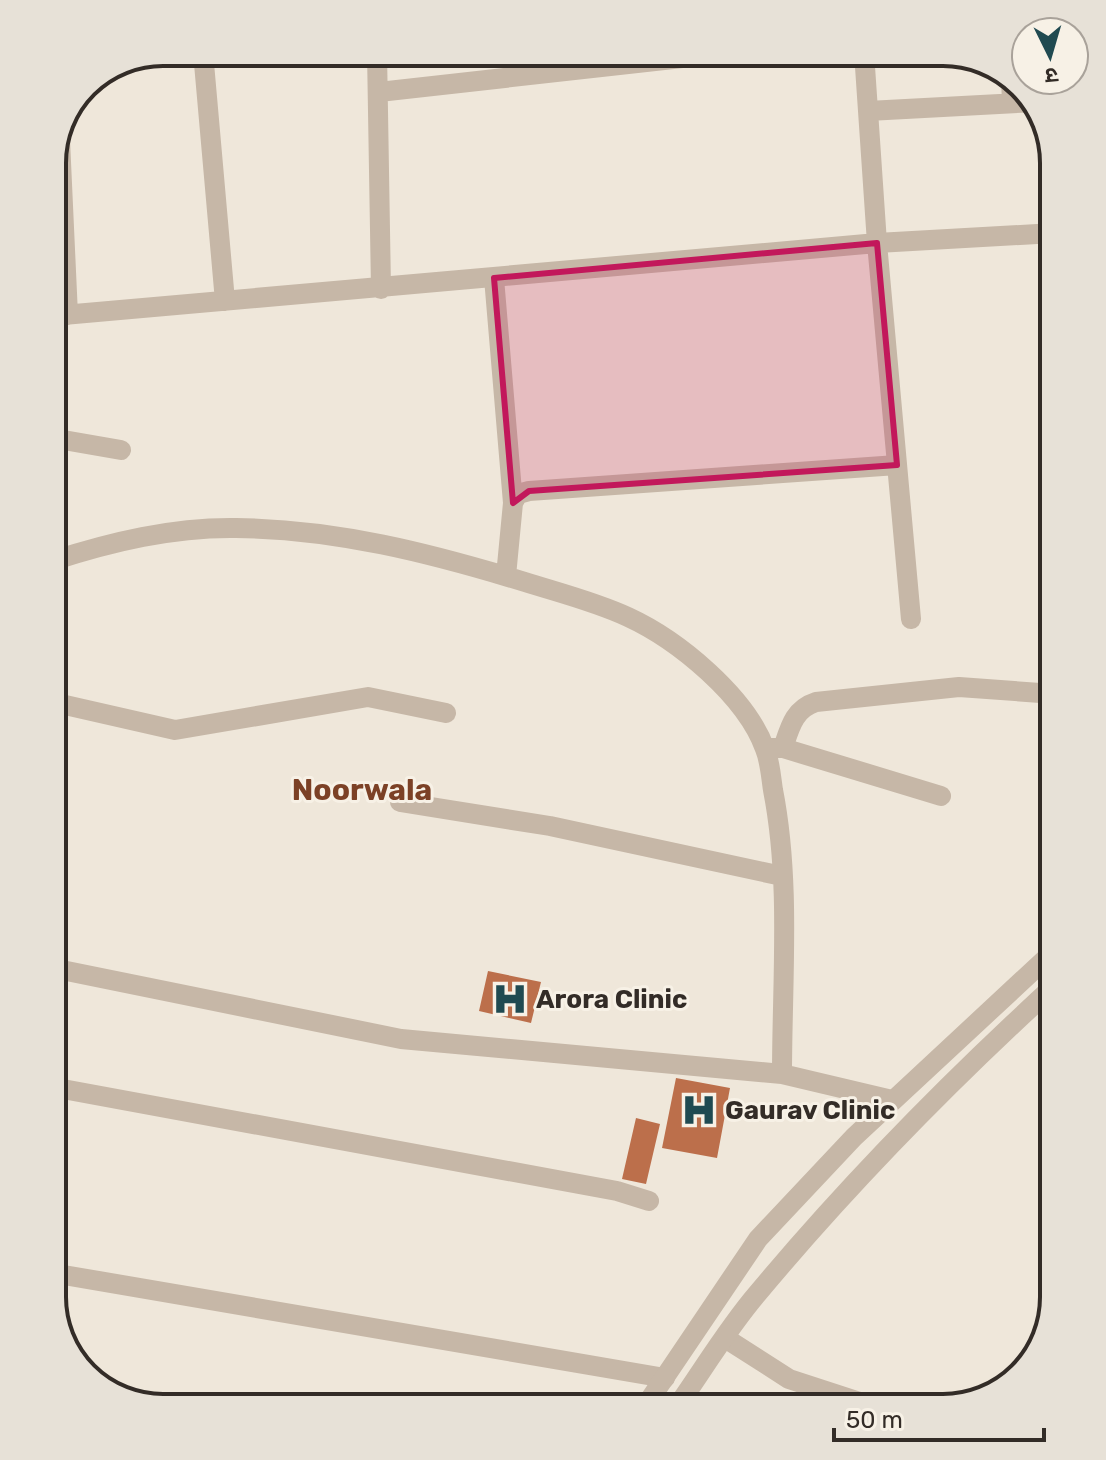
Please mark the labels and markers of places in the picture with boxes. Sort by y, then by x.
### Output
hospital icon: Arora Clinic [491,980,529,1018]
place label: Arora Clinic [536,984,687,1015]
hospital icon: Gaurav Clinic [680,1091,718,1129]
place label: Gaurav Clinic [725,1095,895,1126]

